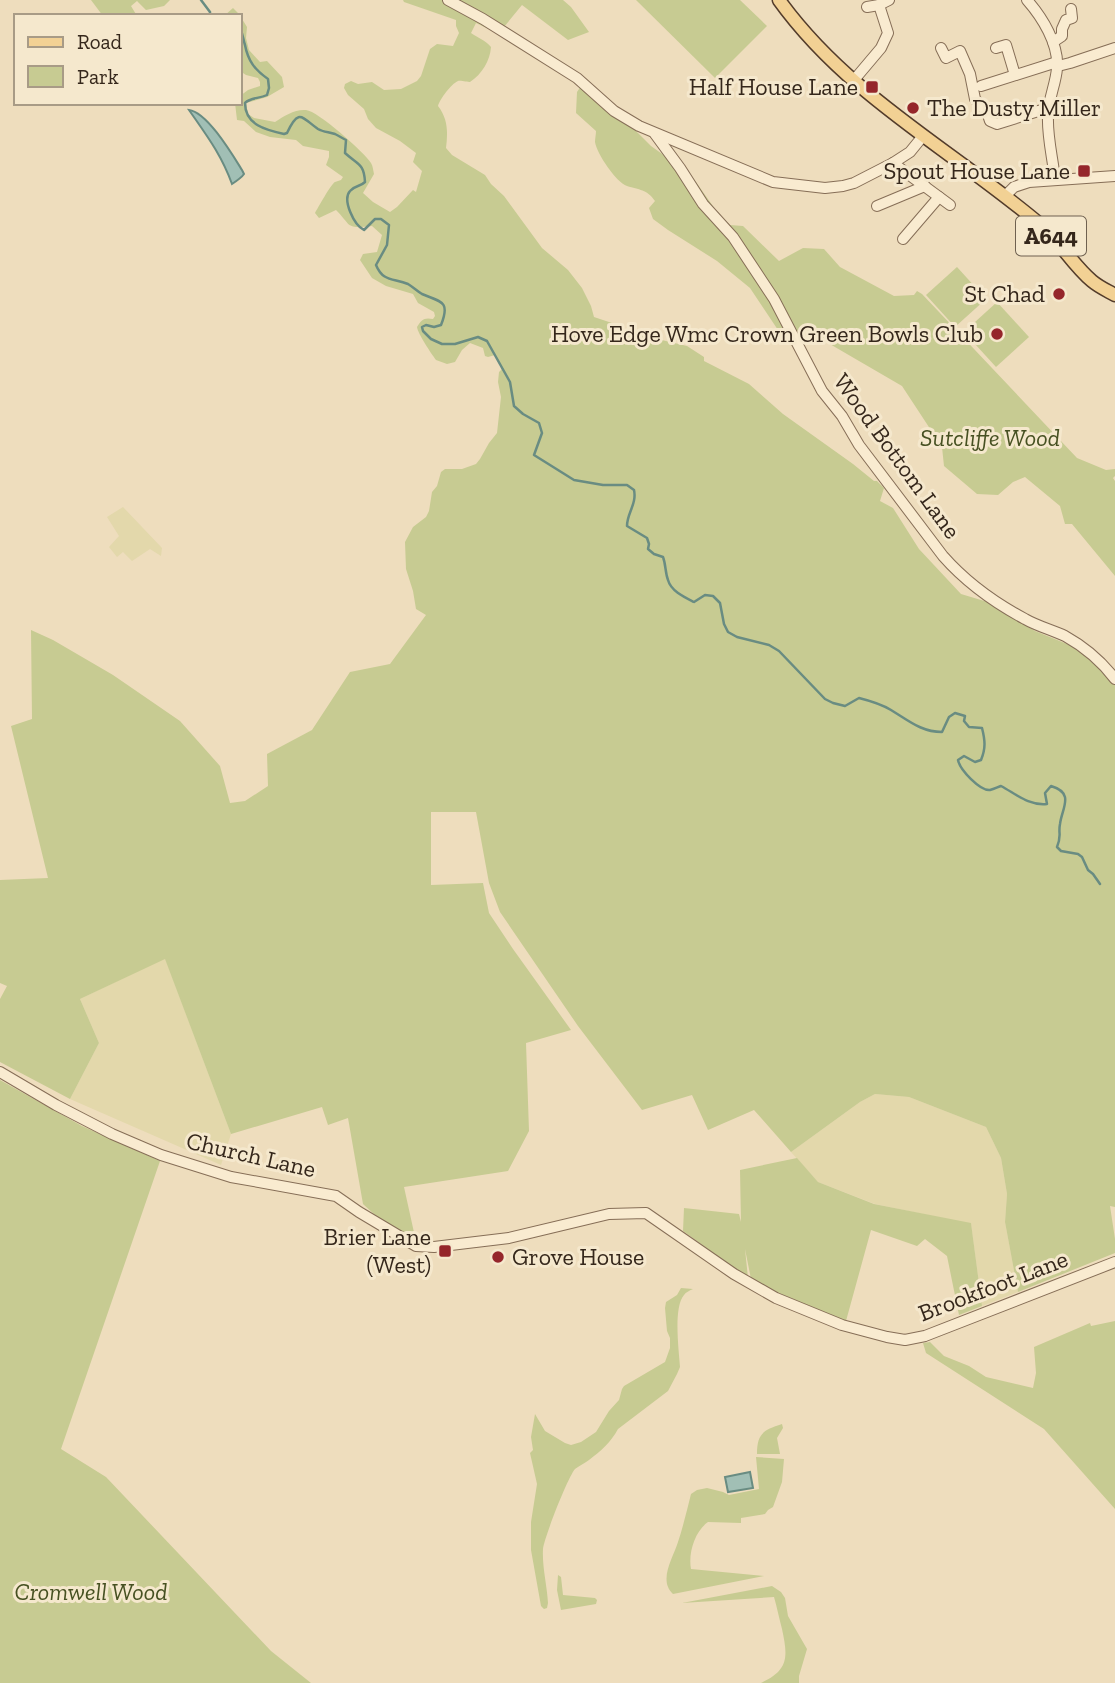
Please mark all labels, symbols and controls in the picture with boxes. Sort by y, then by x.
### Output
legend [14,14,242,105]
text: Road [77,29,123,54]
text: Park [77,64,119,89]
place label: Half House Lane [689,72,858,101]
marker: Half House Lane [864,79,880,95]
place label: The Dusty Miller [927,93,1101,122]
marker: The Dusty Miller [905,100,921,116]
place label: Spout House Lane [884,156,1070,185]
marker: Spout House Lane [1076,163,1092,179]
road number: A644 [1016,216,1086,256]
place label: St Chad [964,279,1045,308]
marker: St Chad [1051,286,1067,302]
place label: Hove Edge Wmc Crown Green Bowls Club [551,319,983,348]
marker: Hove Edge Wmc Crown Green Bowls Club [989,326,1005,342]
street label: Wood Bottom Lane [828,367,967,544]
park label: Sutcliffe Wood [920,423,1060,452]
street label: Church Lane [184,1126,319,1183]
place label: Brier Lane (West) [324,1222,431,1279]
place label: Grove House [512,1242,644,1271]
marker: Brier Lane (West) [437,1243,453,1259]
street label: Brookfoot Lane [914,1244,1072,1327]
marker: Grove House [490,1249,506,1265]
park label: Cromwell Wood [15,1577,167,1606]

